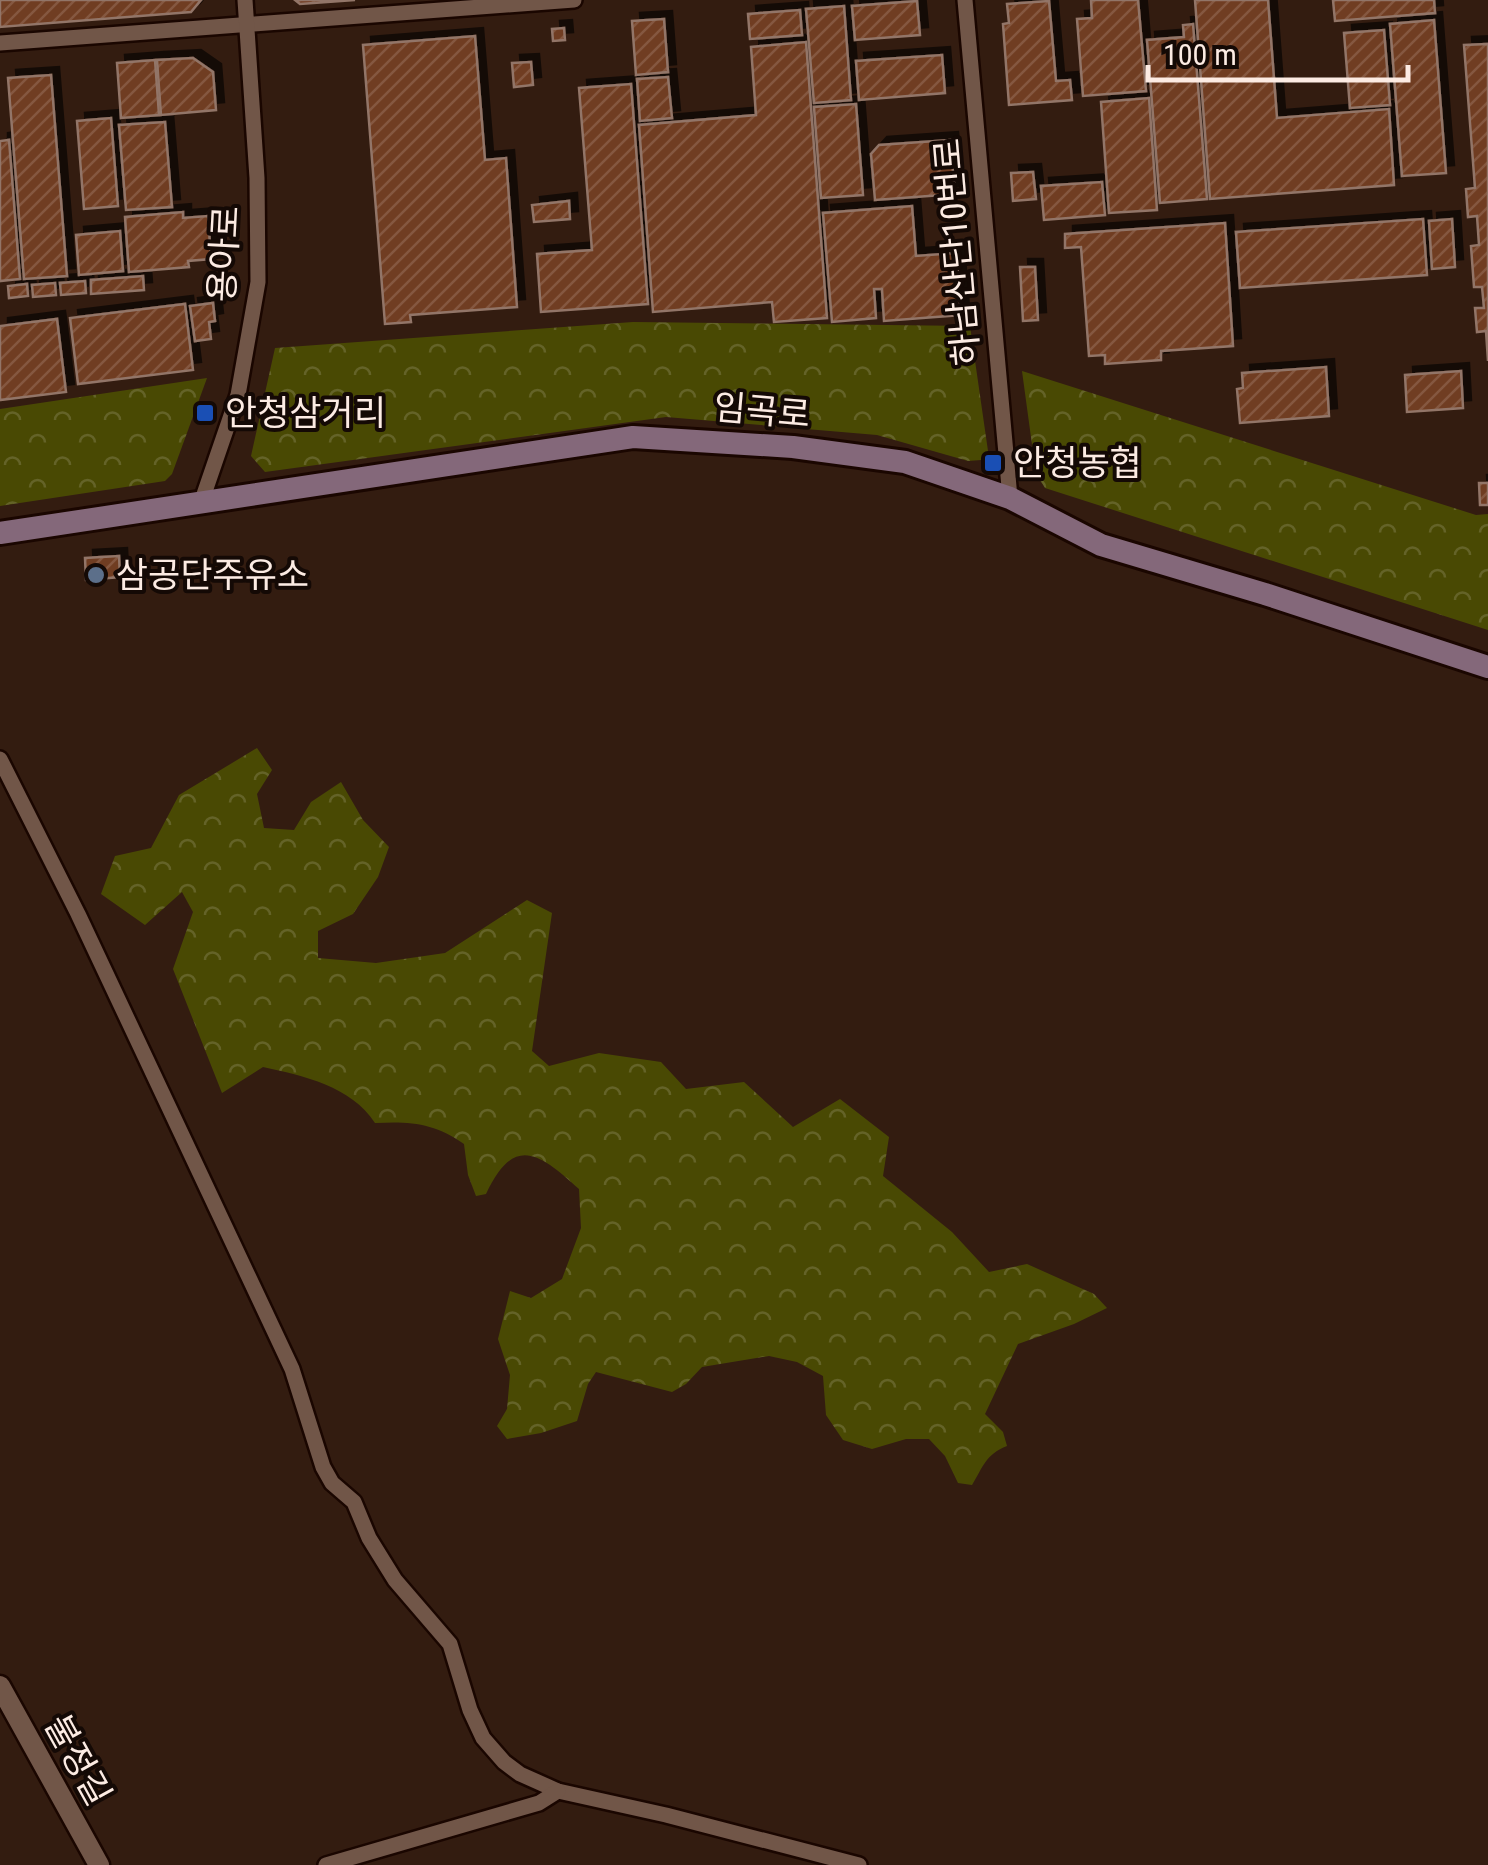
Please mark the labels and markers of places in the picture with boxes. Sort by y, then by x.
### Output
place label: 안청삼거리 [225,393,386,434]
marker: 안청삼거리 [194,402,216,424]
place label: 안청농협 [1013,443,1142,484]
marker: 안청농협 [982,452,1004,474]
place label: 삼공단주유소 [116,555,309,596]
marker: 삼공단주유소 [85,564,107,586]

